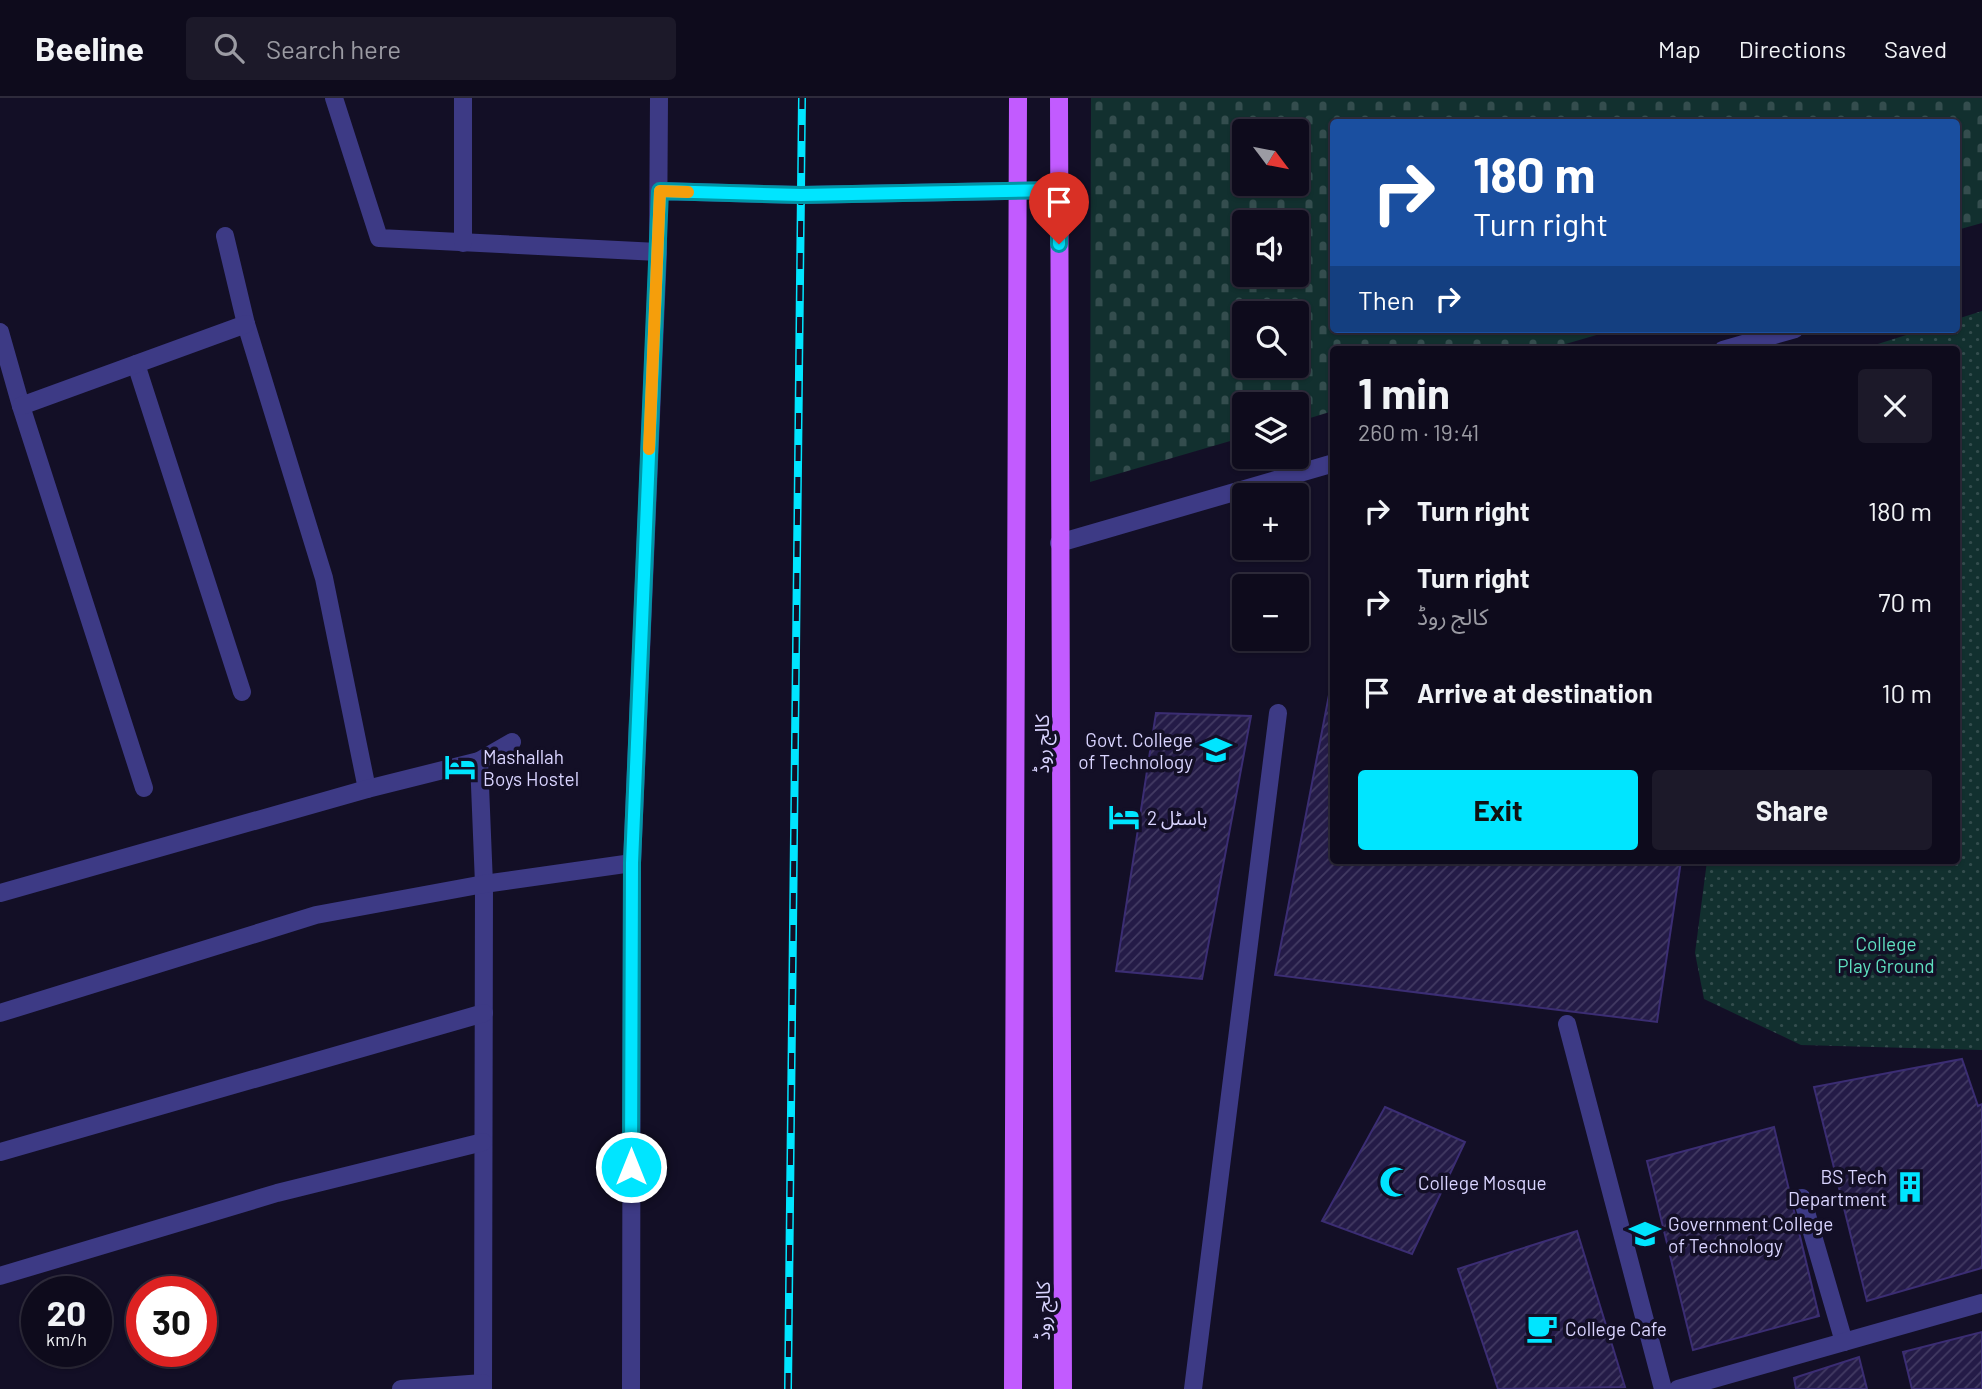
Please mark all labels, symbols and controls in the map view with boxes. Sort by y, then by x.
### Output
search box [186,17,676,80]
text: Beeline [35,28,144,68]
icon: search [210,29,248,67]
text: Search here [266,33,401,64]
text: Map [1658,34,1701,63]
text: Directions [1739,34,1846,63]
text: Saved [1884,34,1947,63]
north arrow [1232,119,1309,196]
map controls [1232,119,1309,651]
text: 180 m [1473,144,1596,203]
icon: right [1358,147,1449,238]
pin [1029,172,1089,244]
icon: arrive [1040,183,1078,221]
text: Turn right [1473,204,1608,242]
button: sound [1232,210,1309,287]
icon: right [1429,280,1467,318]
text: Then [1358,284,1415,315]
button: search [1232,301,1309,378]
text: 1 min [1358,367,1450,417]
button: close [1858,369,1932,443]
button: layers [1232,392,1309,469]
text: 260 m · 19:41 [1358,418,1479,446]
button: + [1232,483,1309,560]
icon: right [1358,492,1396,530]
text: Turn right [1417,495,1530,526]
text: 180 m [1868,495,1932,526]
text: Turn right [1417,562,1530,593]
button: − [1232,574,1309,651]
icon: right [1358,583,1396,621]
text: 70 m [1878,586,1932,617]
text: کالج روڈ [1417,602,1488,630]
icon: arrive [1358,674,1396,712]
text: Arrive at destination [1417,677,1653,708]
text: 10 m [1882,677,1932,708]
street label: کالج روڈ [1030,713,1057,773]
place label: Govt. College of Technology [1078,728,1193,773]
school or university icon: Govt. College of Technology [1199,733,1233,767]
place label: Mashallah Boys Hostel [483,745,579,790]
hotel icon: Mashallah Boys Hostel [443,750,477,784]
button: Exit [1358,770,1638,850]
button: Share [1652,770,1932,850]
hotel icon: ہاسٹل 2 [1107,800,1141,834]
place label: ہاسٹل 2 [1147,806,1207,830]
park label: College Play Ground [1837,932,1935,977]
position arrow [594,1130,668,1204]
mosque icon: College Mosque [1378,1165,1412,1199]
place label: BS Tech Department [1788,1165,1887,1210]
building icon: BS Tech Department [1893,1170,1927,1204]
place label: College Mosque [1418,1171,1547,1194]
place label: Government College of Technology [1668,1212,1833,1257]
school or university icon: Government College of Technology [1628,1217,1662,1251]
speed limit sign: 30 [126,1276,217,1367]
street label: کالج روڈ [1031,1280,1058,1340]
text: 20 [47,1291,86,1333]
cafe icon: College Cafe [1525,1311,1559,1345]
place label: College Cafe [1565,1317,1667,1340]
text: km/h [46,1328,87,1350]

